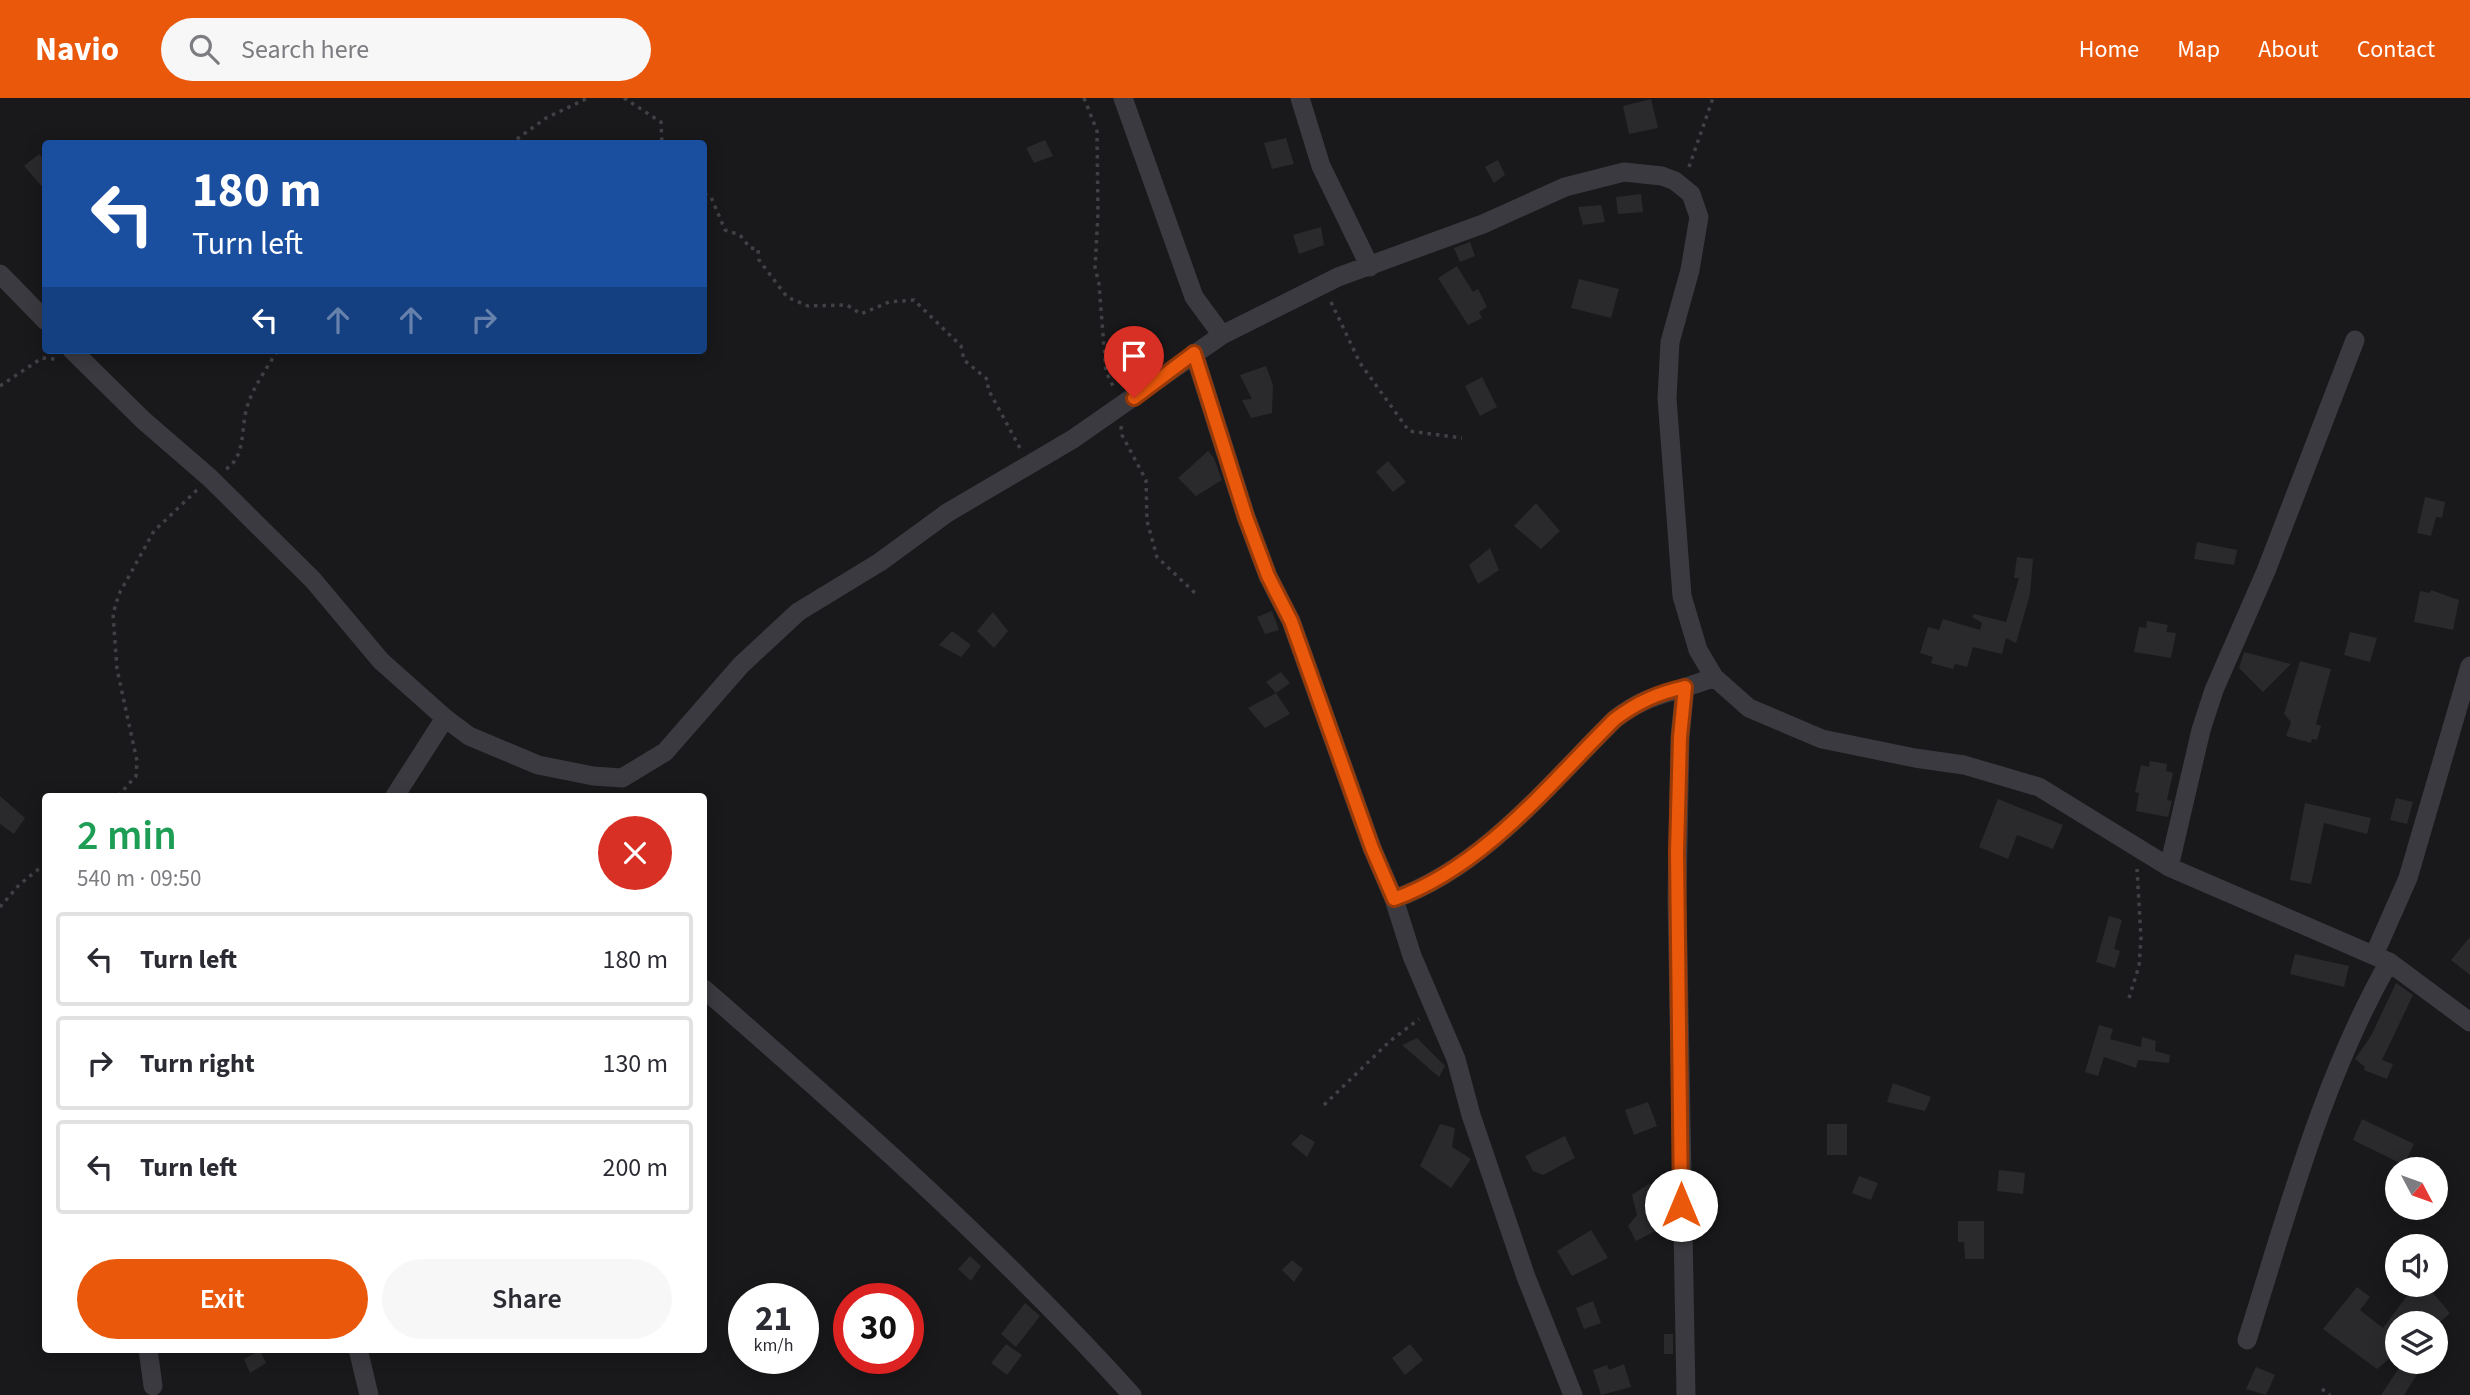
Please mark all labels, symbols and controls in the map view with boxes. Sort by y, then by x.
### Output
search box [161,18,651,81]
text: Navio [35,26,119,73]
icon: search [185,30,223,68]
text: Search here [241,31,369,68]
text: Home [2079,32,2139,67]
text: Map [2177,32,2220,67]
text: About [2258,32,2319,67]
text: Contact [2357,32,2435,67]
text: 180 m [192,156,321,226]
icon: left [77,168,168,259]
text: Turn left [192,221,303,267]
icon: left [246,301,284,339]
icon: ahead [319,301,357,339]
icon: ahead [392,301,430,339]
icon: right [465,301,503,339]
pin [1104,326,1164,398]
icon: arrive [1115,337,1153,375]
text: 2 min [77,806,177,866]
button: close [598,816,672,890]
text: 540 m · 09:50 [77,862,201,895]
icon: left [81,940,119,978]
text: Turn left [140,941,237,978]
text: 180 m [602,941,668,978]
icon: right [81,1044,119,1082]
text: Turn right [140,1045,255,1082]
text: 130 m [602,1045,668,1082]
icon: left [81,1148,119,1186]
text: Turn left [140,1149,237,1186]
text: 200 m [602,1149,668,1186]
north arrow [2385,1157,2448,1220]
map controls [2385,1157,2448,1374]
position arrow [1644,1168,1718,1242]
button: sound [2385,1234,2448,1297]
button: Exit [77,1259,368,1339]
button: Share [382,1259,672,1339]
speed limit sign: 30 [833,1283,924,1374]
text: 21 [755,1294,792,1344]
button: layers [2385,1311,2448,1374]
text: km/h [754,1333,793,1358]

